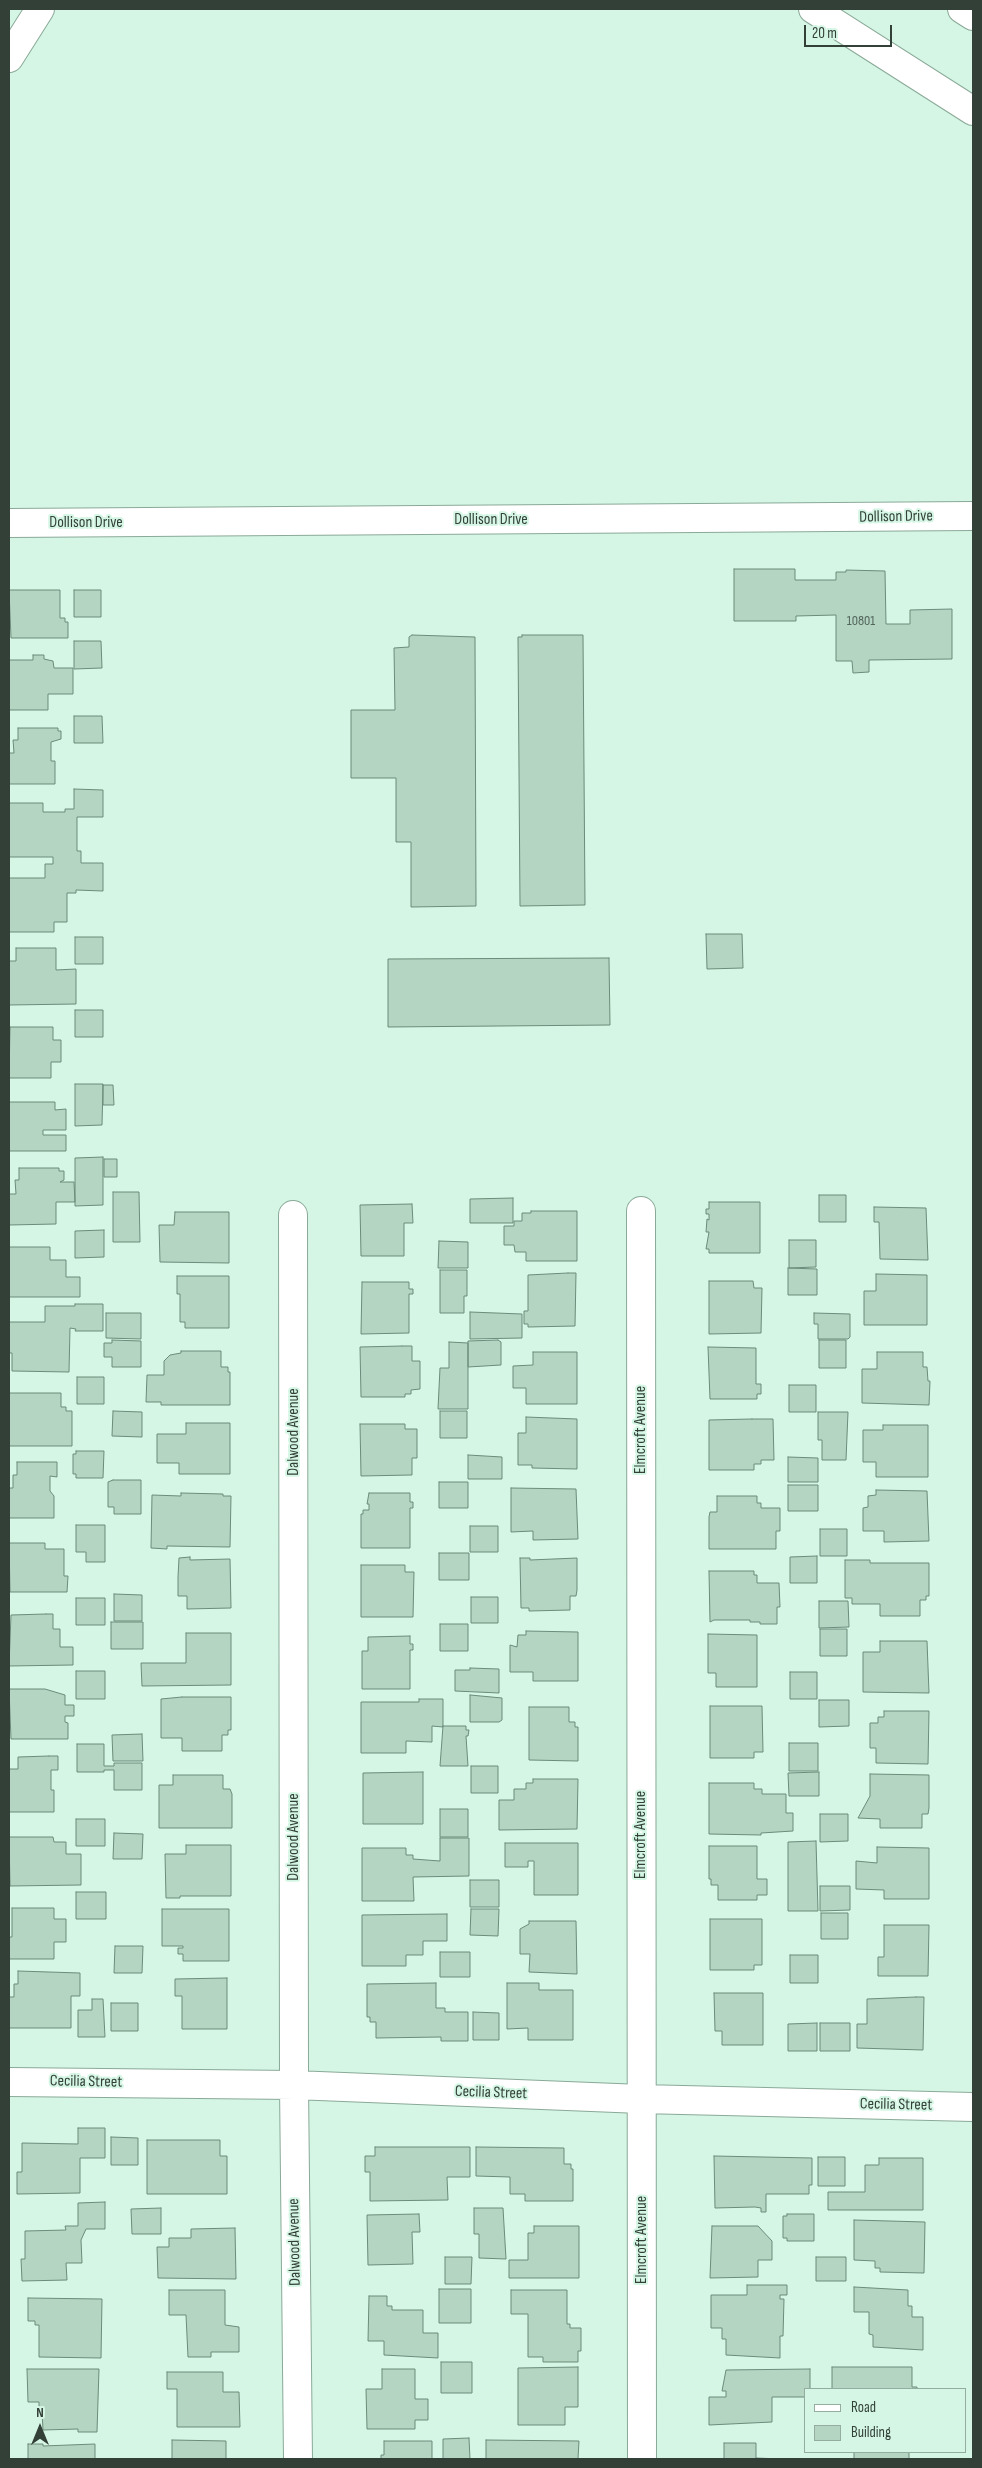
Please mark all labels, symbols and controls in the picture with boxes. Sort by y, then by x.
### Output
scale bar [807,15,894,47]
text: 20 m [812,24,837,43]
street label: Dollison Drive [859,507,933,527]
street label: Dollison Drive [454,510,528,530]
street label: Dollison Drive [49,513,123,533]
house number: 10801 [847,613,875,629]
street label: Elmcroft Avenue [631,1386,651,1474]
street label: Dalwood Avenue [284,1388,304,1476]
street label: Elmcroft Avenue [631,1791,651,1879]
street label: Dalwood Avenue [284,1793,304,1881]
street label: Cecilia Street [50,2072,122,2092]
street label: Cecilia Street [455,2082,527,2104]
street label: Cecilia Street [860,2095,932,2115]
street label: Elmcroft Avenue [632,2196,652,2284]
street label: Dalwood Avenue [285,2198,305,2286]
legend [804,2388,967,2453]
text: Road [851,2398,876,2417]
north arrow [15,2403,65,2453]
text: N [36,2404,44,2421]
text: Building [851,2423,891,2442]

